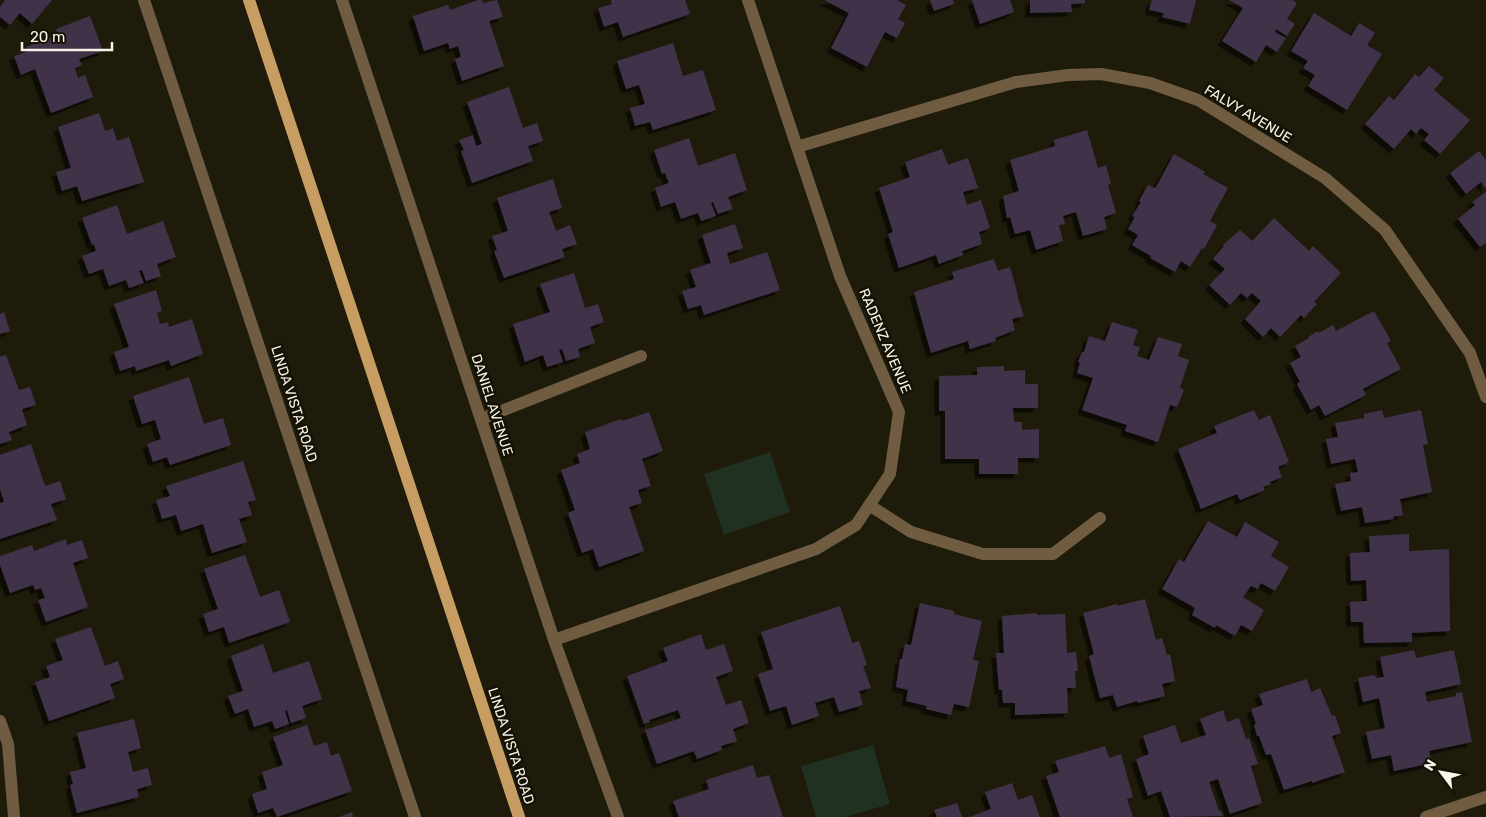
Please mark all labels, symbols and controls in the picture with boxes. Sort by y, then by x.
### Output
scale bar [22,20,112,52]
text: 20 m [30,28,65,46]
street label: FALVY AVENUE [1201,81,1295,147]
street label: RADENZ AVENUE [855,286,915,396]
street label: LINDA VISTA ROAD [267,344,321,464]
street label: DANIEL AVENUE [468,352,516,458]
street label: LINDA VISTA ROAD [484,686,538,806]
north arrow [1416,747,1466,797]
text: N [1421,757,1440,774]

